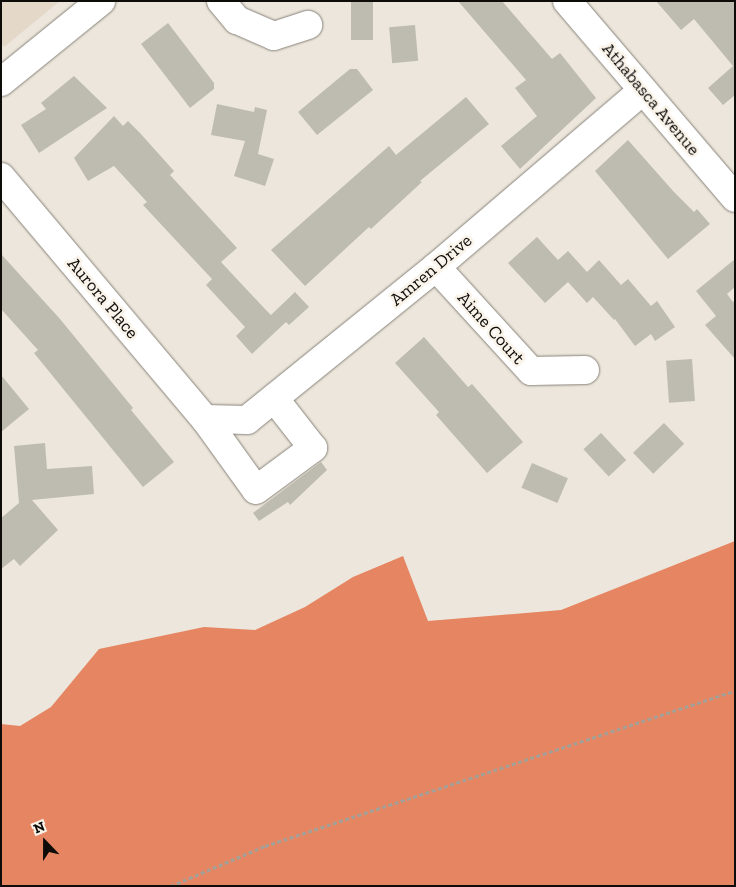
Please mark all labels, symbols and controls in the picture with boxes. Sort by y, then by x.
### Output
street label: Athabasca Avenue [597,38,705,160]
street label: Amren Drive [386,230,476,310]
street label: Aurora Place [63,253,143,343]
street label: Aime Court [453,287,529,369]
north arrow [20,817,70,867]
text: N [31,818,47,838]

